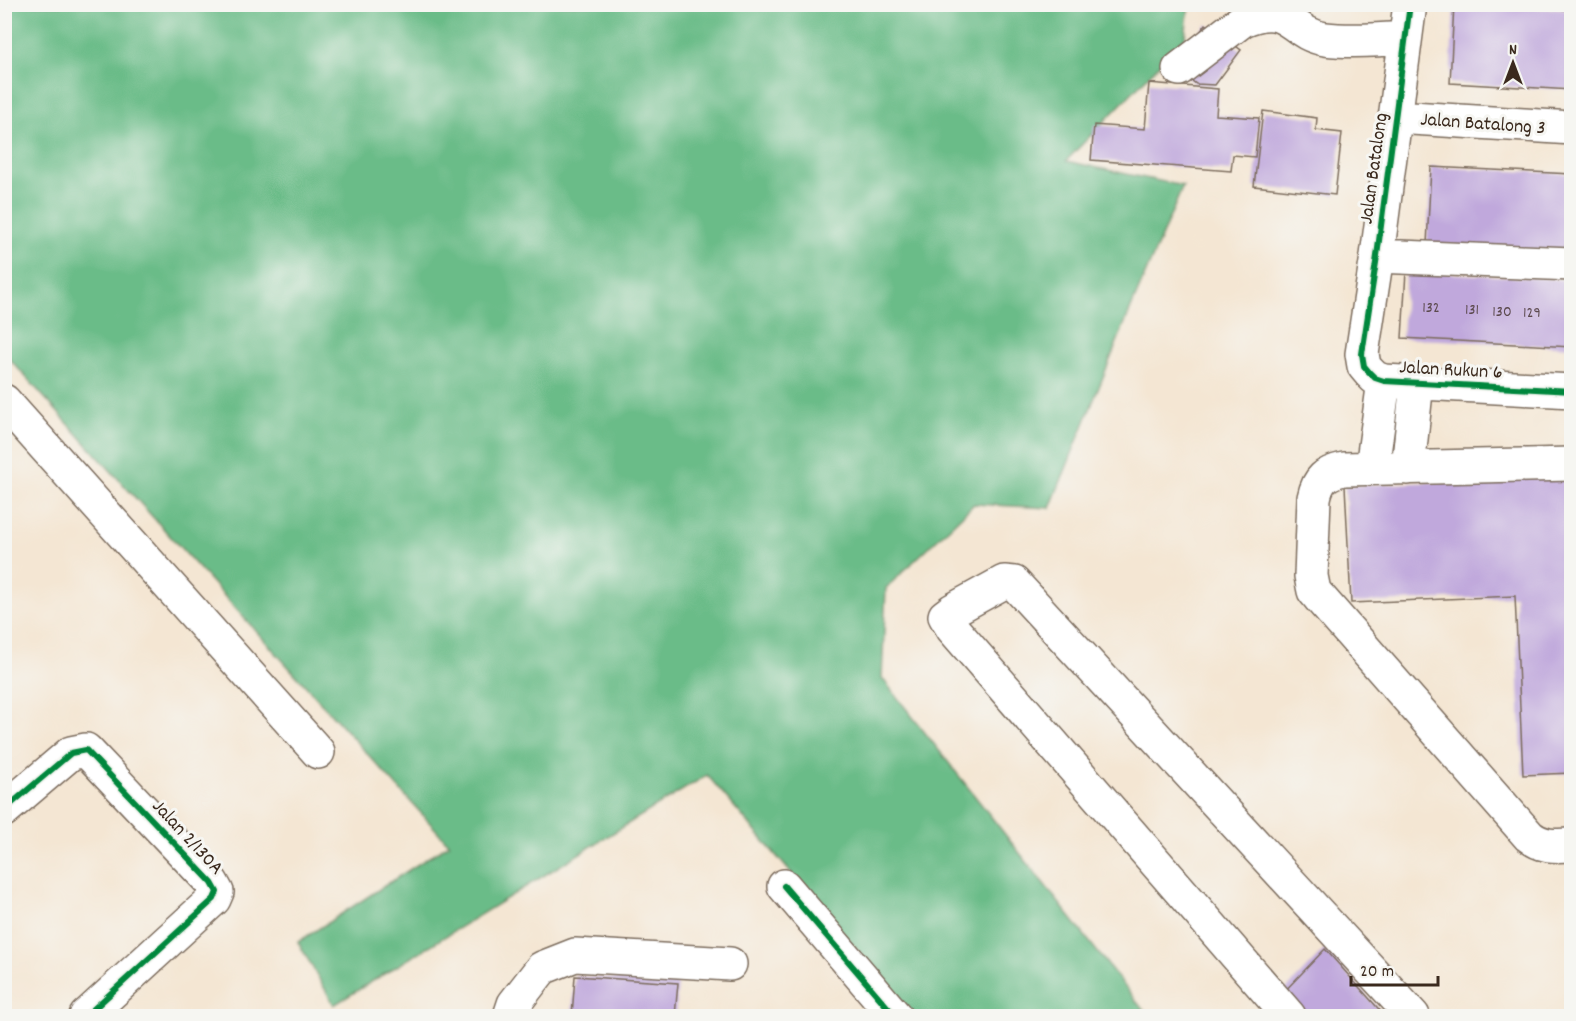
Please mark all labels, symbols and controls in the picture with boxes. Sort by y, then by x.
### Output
north arrow [1483,33,1543,93]
text: N [1509,39,1517,62]
street label: Jalan Batalong 3 [1419,107,1546,143]
street label: Jalan Batalong [1353,111,1397,226]
house number: 132 [1422,297,1440,320]
house number: 131 [1465,299,1479,322]
house number: 130 [1492,301,1512,324]
house number: 129 [1523,302,1541,325]
street label: Jalan Rukun 6 [1398,354,1503,388]
street label: Jalan 2/130A [144,794,229,882]
scale bar [1351,949,1438,987]
text: 20 m [1360,960,1394,985]

